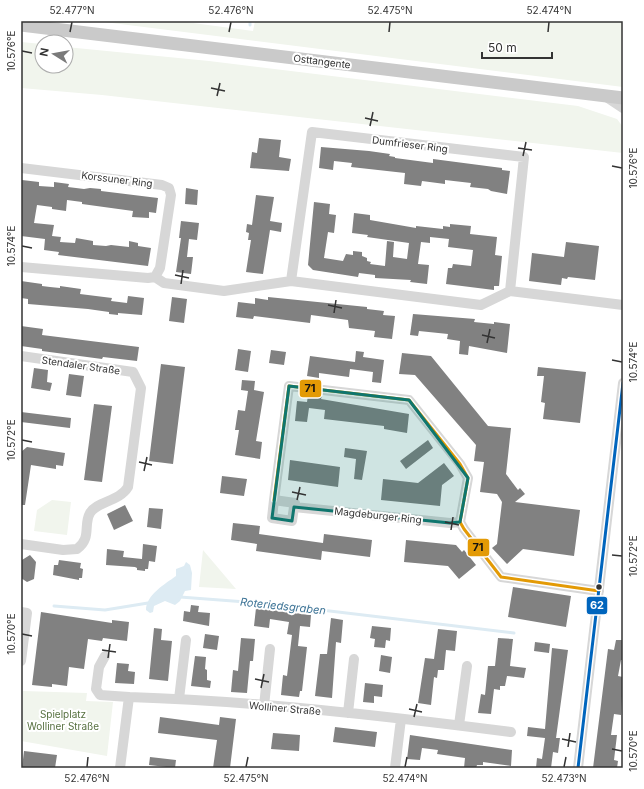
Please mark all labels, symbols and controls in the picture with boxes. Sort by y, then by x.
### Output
text: 52.477°N [49,4,95,16]
text: 52.476°N [208,4,254,16]
text: 52.475°N [367,4,413,16]
text: 52.474°N [527,4,571,16]
text: 10.576°E [5,30,17,72]
north arrow [34,34,74,74]
scale bar [482,34,552,60]
text: 50 m [488,40,517,55]
text: N [37,47,52,58]
street label: Osttangente [293,52,352,70]
street label: Dumfrieser Ring [371,133,449,155]
text: 10.576°E [627,147,639,189]
street label: Korssuner Ring [81,169,153,189]
text: 10.574°E [5,226,17,266]
text: 10.574°E [627,342,639,382]
street label: Stendaler Straße [41,354,121,376]
line badge: 71 [299,379,322,398]
text: 71 [304,381,316,395]
text: 10.572°E [5,419,17,461]
street label: Magdeburger Ring [334,504,422,526]
text: 10.572°E [627,535,639,577]
line badge: 71 [467,538,490,557]
text: 71 [472,540,484,554]
unlabelled marker [594,582,604,592]
water label: Roteriedsgraben [239,595,327,618]
line badge: 62 [586,596,608,615]
text: 62 [590,598,604,612]
text: 10.570°E [5,613,17,655]
street label: Wolliner Straße [249,699,322,717]
park label: Spielplatz Wolliner Straße [27,708,99,732]
text: 10.570°E [627,730,639,772]
text: 52.476°N [64,772,110,784]
text: 52.475°N [223,772,269,784]
text: 52.474°N [383,772,427,784]
text: 52.473°N [541,772,587,784]

